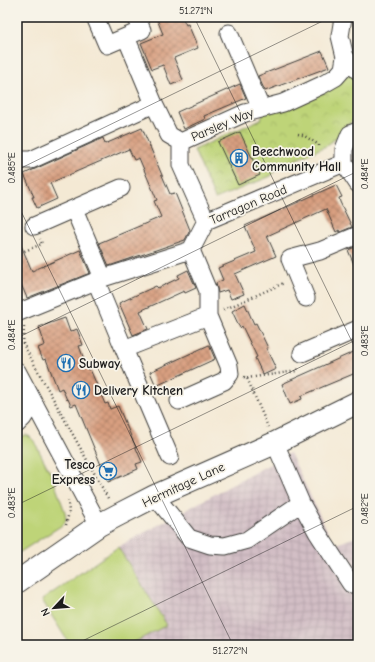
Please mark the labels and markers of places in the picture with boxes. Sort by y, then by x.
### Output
place label: Beechwood Community Hall [252,144,341,174]
building icon: Beechwood Community Hall [229,148,249,168]
restaurant icon: Subway [56,353,76,373]
place label: Subway [79,356,120,371]
restaurant icon: Delivery Kitchen [71,380,91,400]
place label: Delivery Kitchen [94,383,183,398]
place label: Tesco Express [52,457,95,487]
supermarket icon: Tesco Express [98,461,118,481]

